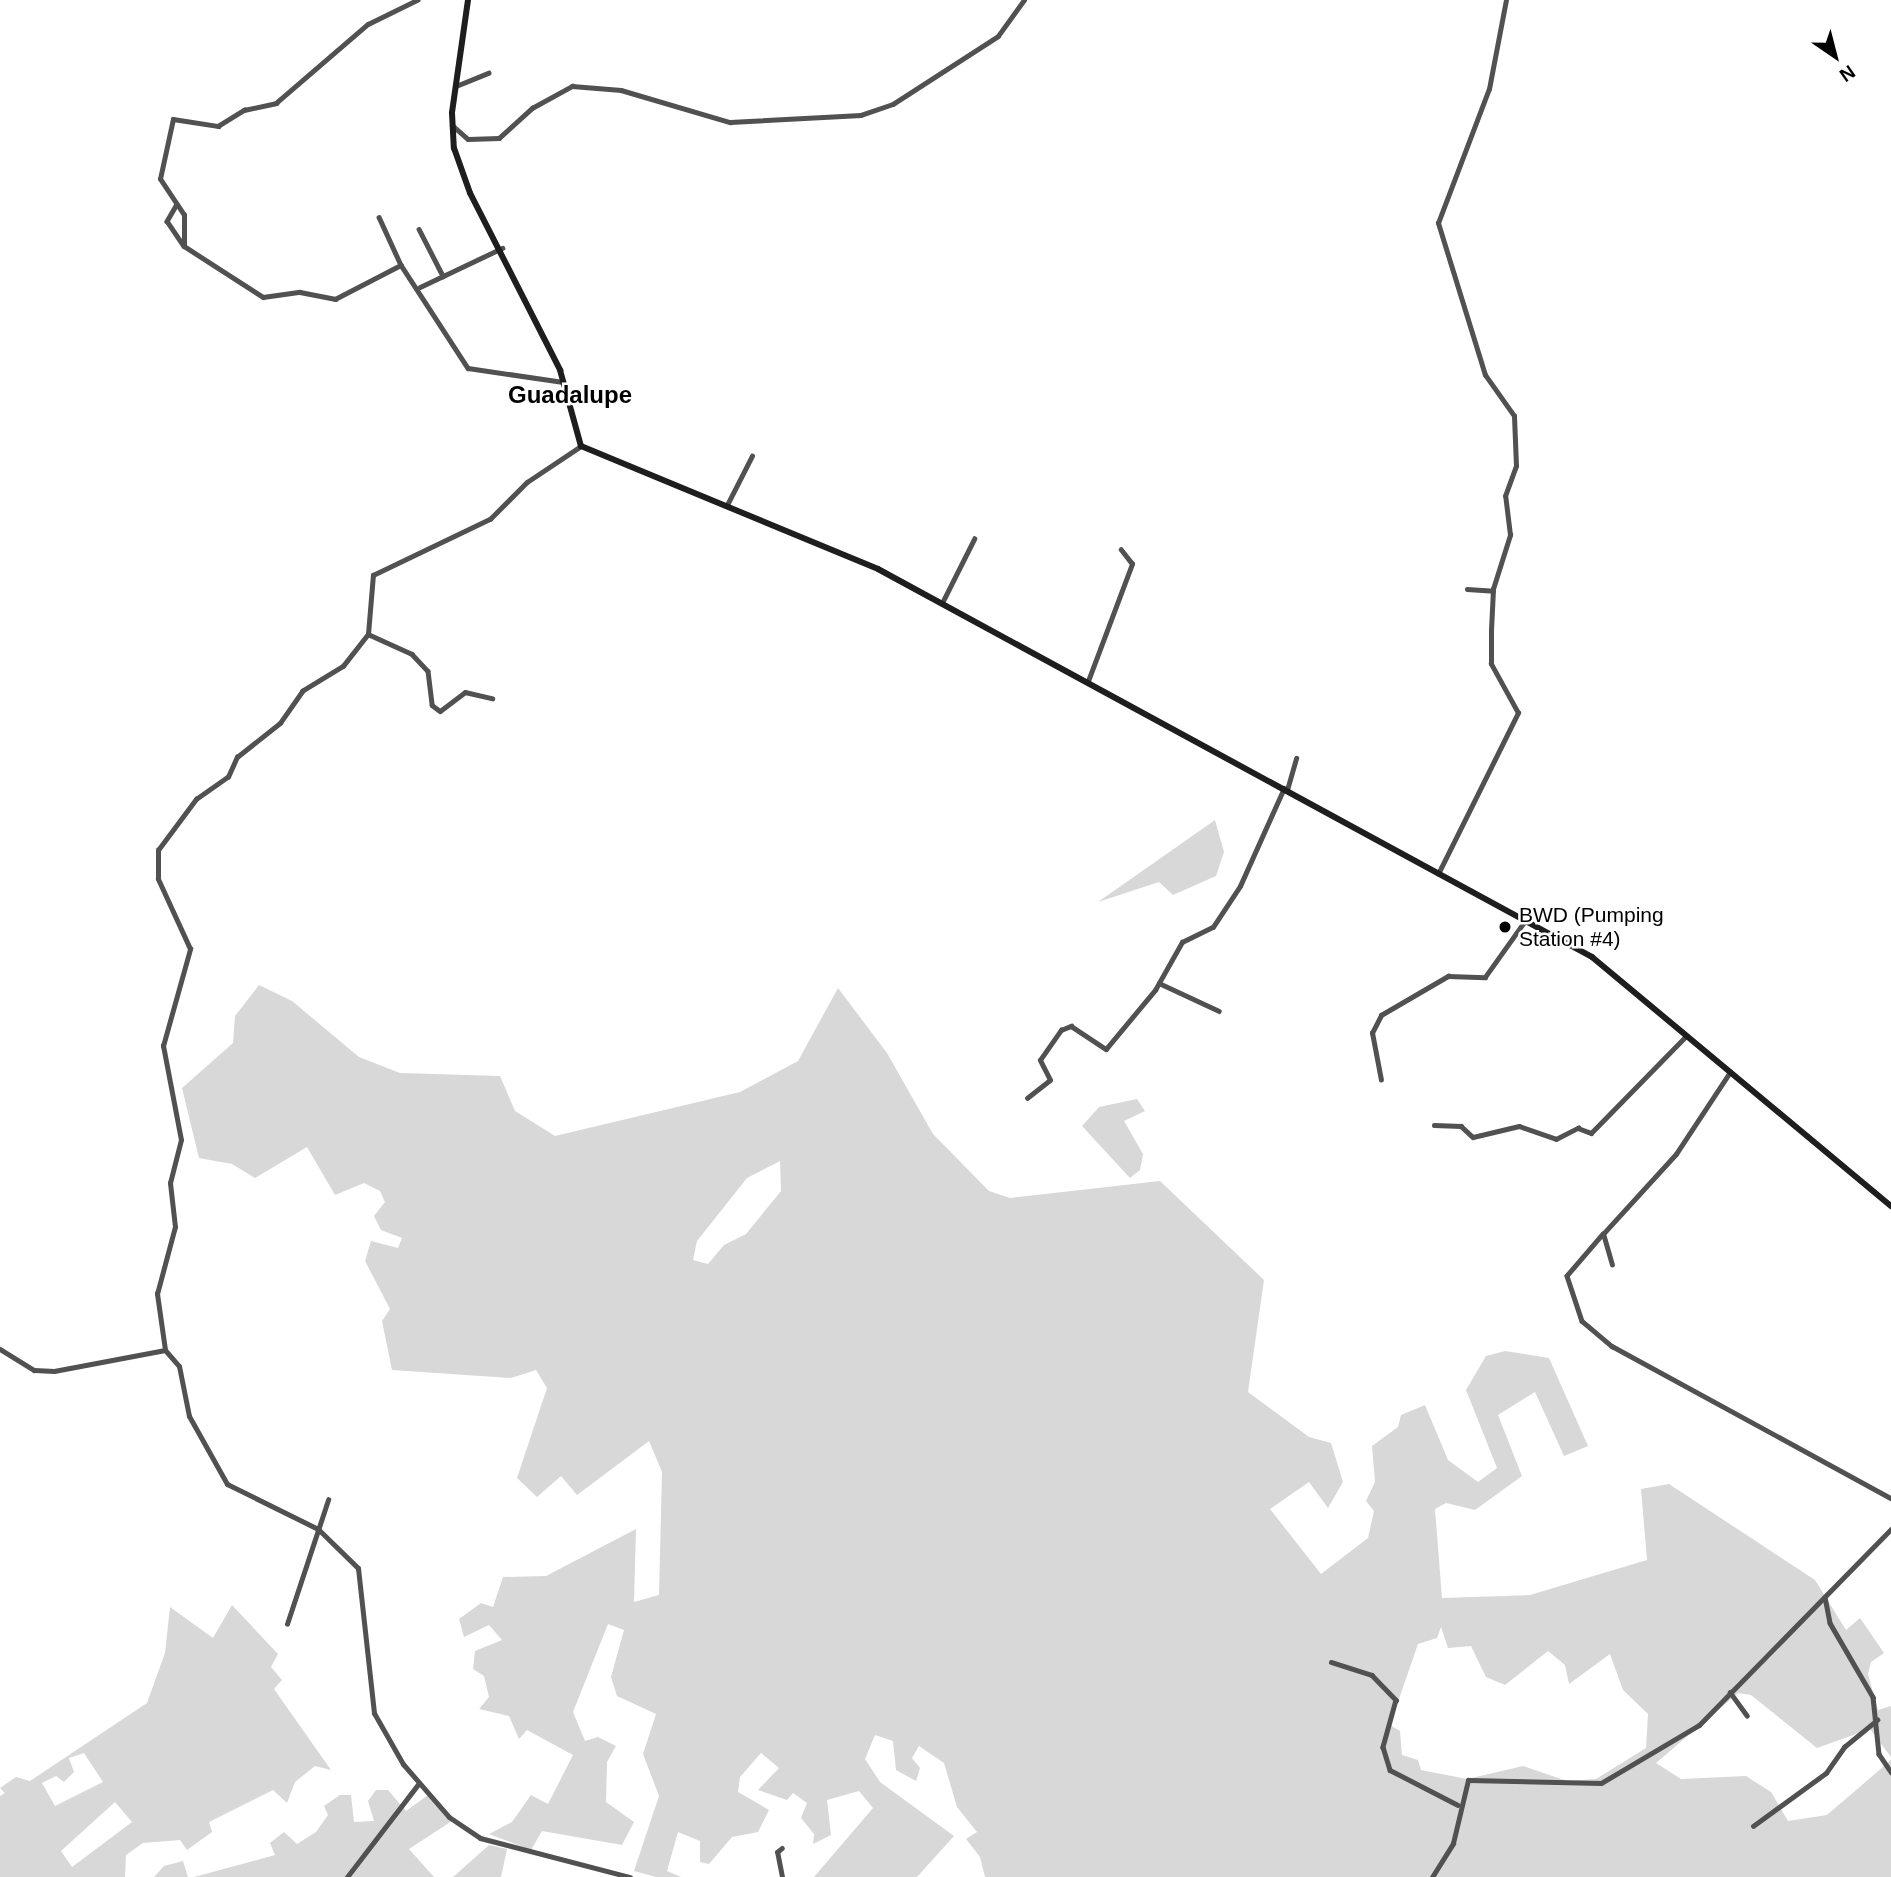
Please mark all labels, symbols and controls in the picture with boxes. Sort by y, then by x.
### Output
north arrow [1800,21,1870,91]
text: N [1836,61,1859,86]
district label: Guadalupe [508,381,632,409]
place label: BWD (Pumping Station #4) [1519,902,1664,952]
marker: BWD (Pumping Station #4) [1497,919,1513,935]

